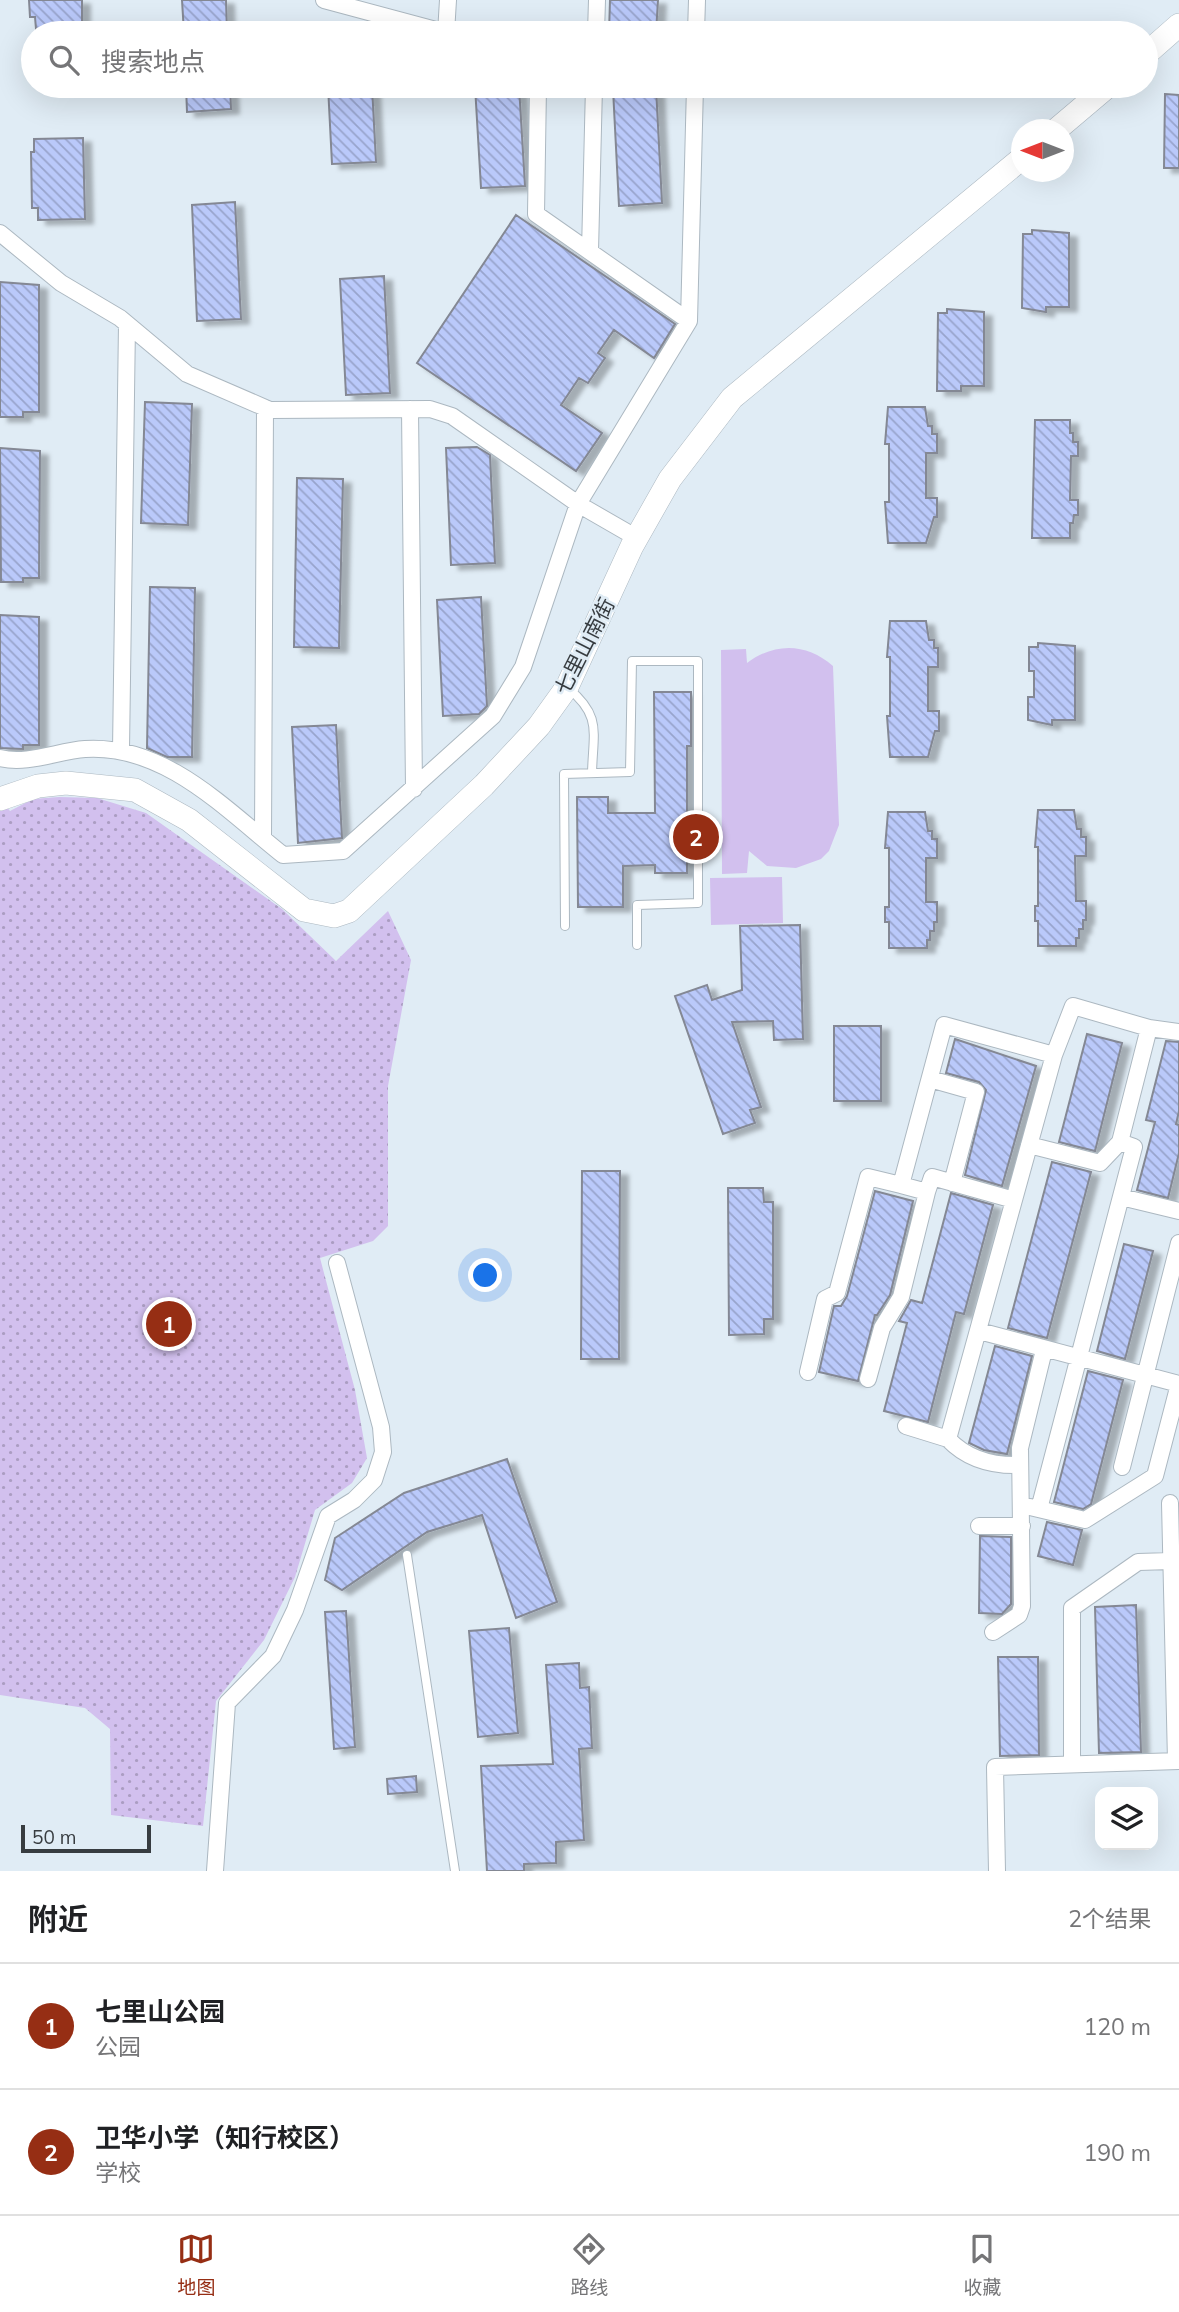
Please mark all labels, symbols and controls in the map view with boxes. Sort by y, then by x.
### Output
search box [21,21,1158,98]
icon: search [45,41,83,79]
text: 搜索地点 [101,45,205,78]
north arrow [1011,119,1074,182]
street label: 七里山南街 [549,593,619,699]
pin: 2 [673,811,719,863]
your location [468,1258,502,1292]
pin: 1 [146,1298,192,1350]
map controls [1095,1787,1158,1850]
button: layers [1095,1787,1158,1850]
scale bar [21,1822,150,1854]
text: 50 m [32,1825,76,1849]
text: 附近 [28,1900,88,1938]
text: 2个结果 [1068,1904,1151,1933]
text: 七里山公园 [95,1995,225,2028]
text: 1 [44,2012,58,2041]
text: 120 m [1083,2012,1151,2041]
text: 公园 [95,2032,141,2061]
text: 卫华小学（知行校区） [95,2121,355,2154]
text: 2 [44,2138,58,2167]
text: 190 m [1083,2138,1151,2167]
text: 学校 [95,2158,141,2187]
tab: 地图 [177,2230,216,2299]
tab: 路线 [570,2230,609,2299]
tab: 收藏 [963,2230,1002,2299]

